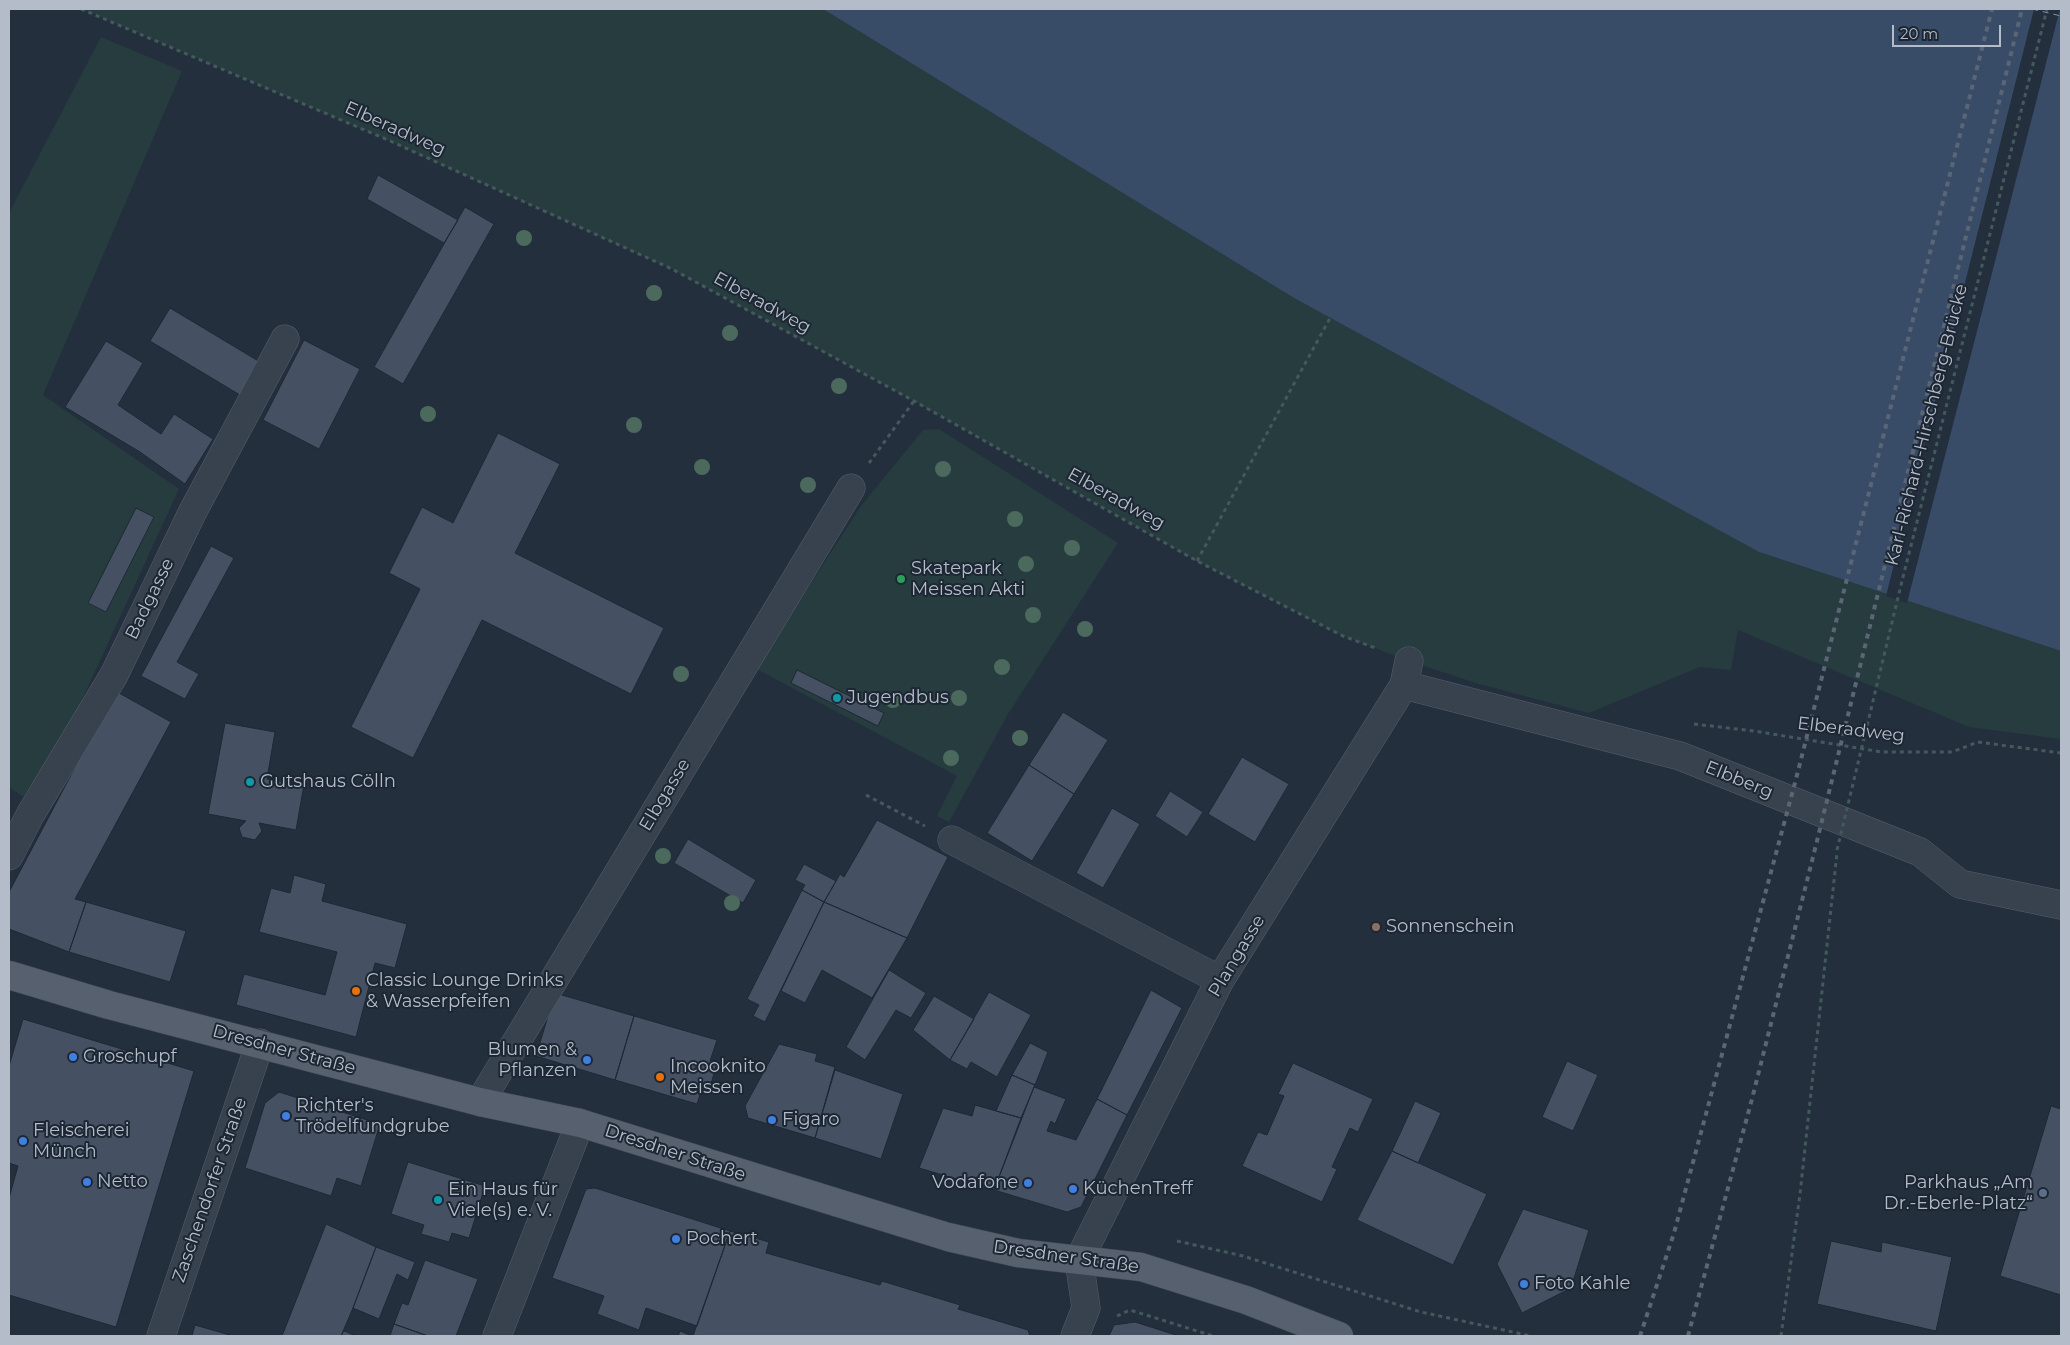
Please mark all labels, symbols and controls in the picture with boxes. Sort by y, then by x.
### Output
scale bar [1895,15,2004,47]
text: 20 m [1900,24,1938,43]
street label: Elberadweg [341,97,449,161]
street label: Elberadweg [710,267,814,339]
street label: Karl-Richard-Hirschberg-Brücke [1881,282,1973,568]
street label: Elberadweg [1064,463,1168,535]
street label: Badgasse [121,555,179,643]
place label: Skatepark Meissen Akti [911,558,1025,600]
marker: Skatepark Meissen Akti [895,573,907,585]
place label: Jugendbus [847,687,949,709]
marker: Jugendbus [831,692,843,704]
street label: Elberadweg [1796,713,1906,747]
street label: Elbgasse [635,755,695,835]
street label: Elbberg [1702,757,1776,803]
place label: Gutshaus Cölln [260,771,396,793]
marker: Gutshaus Cölln [244,776,256,788]
street label: Plangasse [1204,911,1270,1001]
place label: Sonnenschein [1386,916,1515,938]
marker: Sonnenschein [1370,921,1382,933]
place label: Classic Lounge Drinks & Wasserpfeifen [366,970,564,1012]
marker: Classic Lounge Drinks & Wasserpfeifen [350,985,362,997]
street label: Dresdner Straße [210,1021,358,1079]
place label: Blumen & Pflanzen [488,1039,577,1082]
place label: Groschupf [83,1046,177,1068]
marker: Groschupf [67,1051,79,1063]
marker: Blumen & Pflanzen [581,1054,593,1066]
place label: Incooknito Meissen [670,1056,766,1098]
marker: Incooknito Meissen [654,1071,666,1083]
street label: Zaschendorfer Straße [168,1095,252,1285]
place label: Richter's Trödelfundgrube [296,1095,450,1138]
place label: Figaro [782,1109,839,1131]
marker: Richter's Trödelfundgrube [280,1110,292,1122]
marker: Figaro [766,1114,778,1126]
place label: Fleischerei Münch [33,1120,129,1162]
street label: Dresdner Straße [602,1120,748,1186]
marker: Fleischerei Münch [17,1135,29,1147]
place label: Netto [97,1171,148,1193]
place label: Vodafone [932,1172,1018,1194]
place label: Parkhaus „Am Dr.-Eberle-Platz“ [1884,1172,2033,1214]
marker: Netto [81,1176,93,1188]
marker: Vodafone [1022,1177,1034,1189]
place label: KüchenTreff [1083,1178,1193,1200]
place label: Ein Haus für Viele(s) e. V. [448,1179,558,1222]
marker: KüchenTreff [1067,1183,1079,1195]
marker: Parkhaus „Am Dr.-Eberle-Platz“ [2037,1187,2049,1199]
marker: Ein Haus für Viele(s) e. V. [432,1194,444,1206]
place label: Pochert [686,1228,758,1250]
marker: Pochert [670,1233,682,1245]
street label: Dresdner Straße [992,1236,1140,1278]
place label: Foto Kahle [1534,1273,1630,1295]
marker: Foto Kahle [1518,1278,1530,1290]

